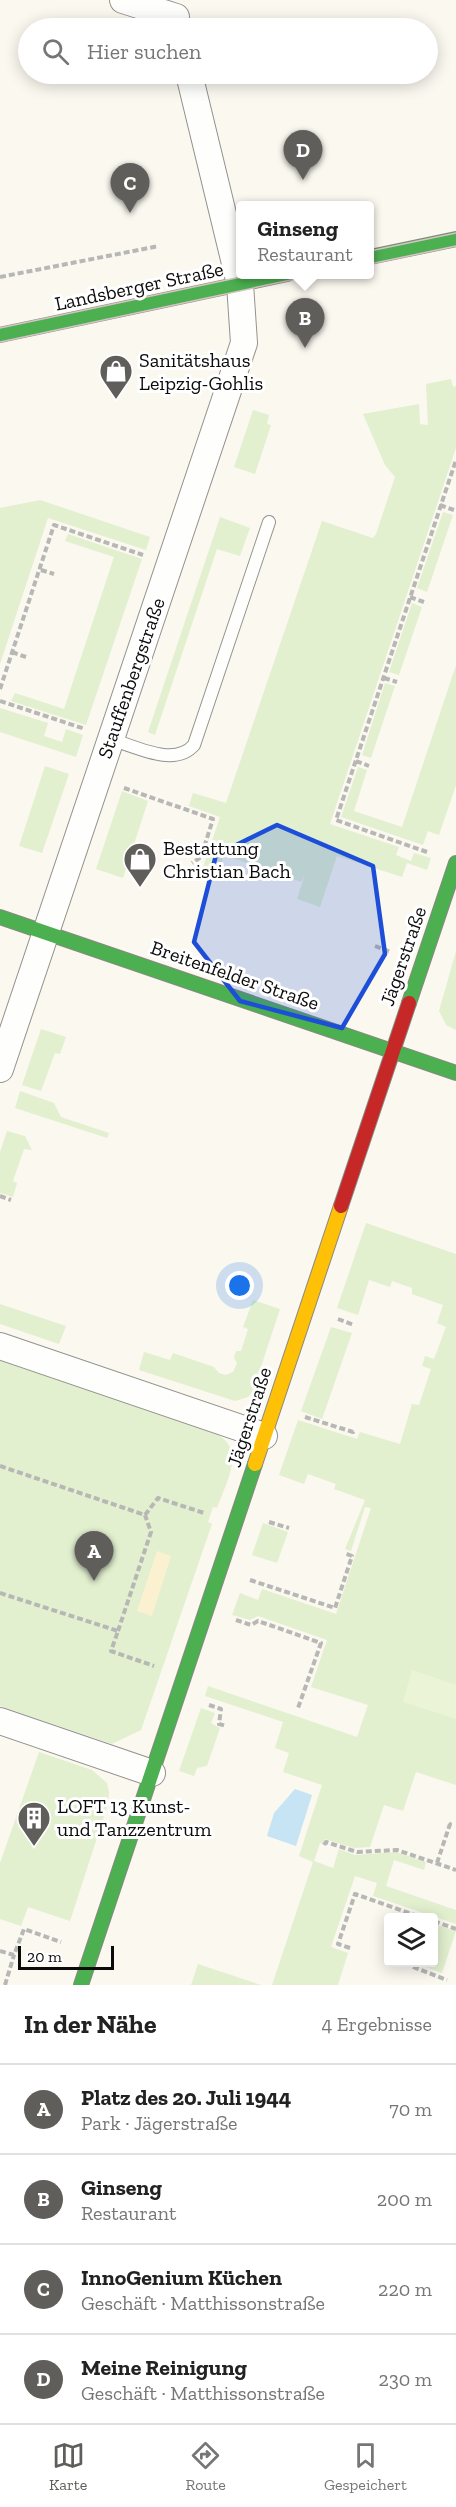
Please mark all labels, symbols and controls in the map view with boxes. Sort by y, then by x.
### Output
search box [18,18,438,84]
icon: search [39,35,72,68]
text: Hier suchen [87,38,201,65]
pin: D [284,130,322,180]
pin: C [110,164,150,213]
popup [236,201,374,279]
text: Ginseng [257,215,338,242]
text: Restaurant [257,242,353,266]
street label: Landsberger Straße [52,256,226,316]
pin: B [286,298,324,348]
place label: Sanitätshaus Leipzig-Gohlis [139,348,263,395]
shop icon: Sanitätshaus Leipzig-Gohlis [98,353,134,400]
street label: Stauffenbergstraße [92,594,170,762]
place label: Bestattung Christian Bach [163,836,292,883]
shop icon: Bestattung Christian Bach [122,841,158,888]
street label: Jägerstraße [375,903,431,1009]
street label: Breitenfelder Straße [148,935,322,1015]
your location [225,1271,254,1300]
street label: Jägerstraße [222,1364,276,1470]
pin: A [74,1532,113,1581]
place label: LOFT 13 Kunst- und Tanzzentrum [57,1794,212,1841]
building icon: LOFT 13 Kunst- und Tanzzentrum [16,1800,52,1847]
map controls [384,1913,438,1967]
button: layers [384,1913,438,1967]
scale bar [18,1943,114,1970]
text: 20 m [27,1947,62,1966]
text: In der Nähe [24,2008,156,2040]
text: 4 Ergebnisse [322,2012,432,2036]
text: Platz des 20. Juli 1944 [81,2084,291,2111]
text: A [37,2097,50,2121]
text: 70 m [389,2097,432,2121]
text: Park · Jägerstraße [81,2111,237,2135]
text: Ginseng [81,2174,162,2201]
text: B [37,2187,50,2211]
text: 200 m [377,2187,432,2211]
text: Restaurant [81,2201,177,2225]
text: InnoGenium Küchen [81,2264,282,2291]
text: C [37,2277,50,2301]
text: 220 m [378,2277,432,2301]
text: Geschäft · Matthissonstraße [81,2291,325,2315]
text: Meine Reinigung [81,2354,247,2381]
text: D [37,2367,50,2391]
text: 230 m [379,2367,432,2391]
text: Geschäft · Matthissonstraße [81,2381,325,2405]
tab: Karte [49,2439,87,2494]
tab: Route [185,2439,226,2494]
tab: Gespeichert [324,2439,407,2494]

